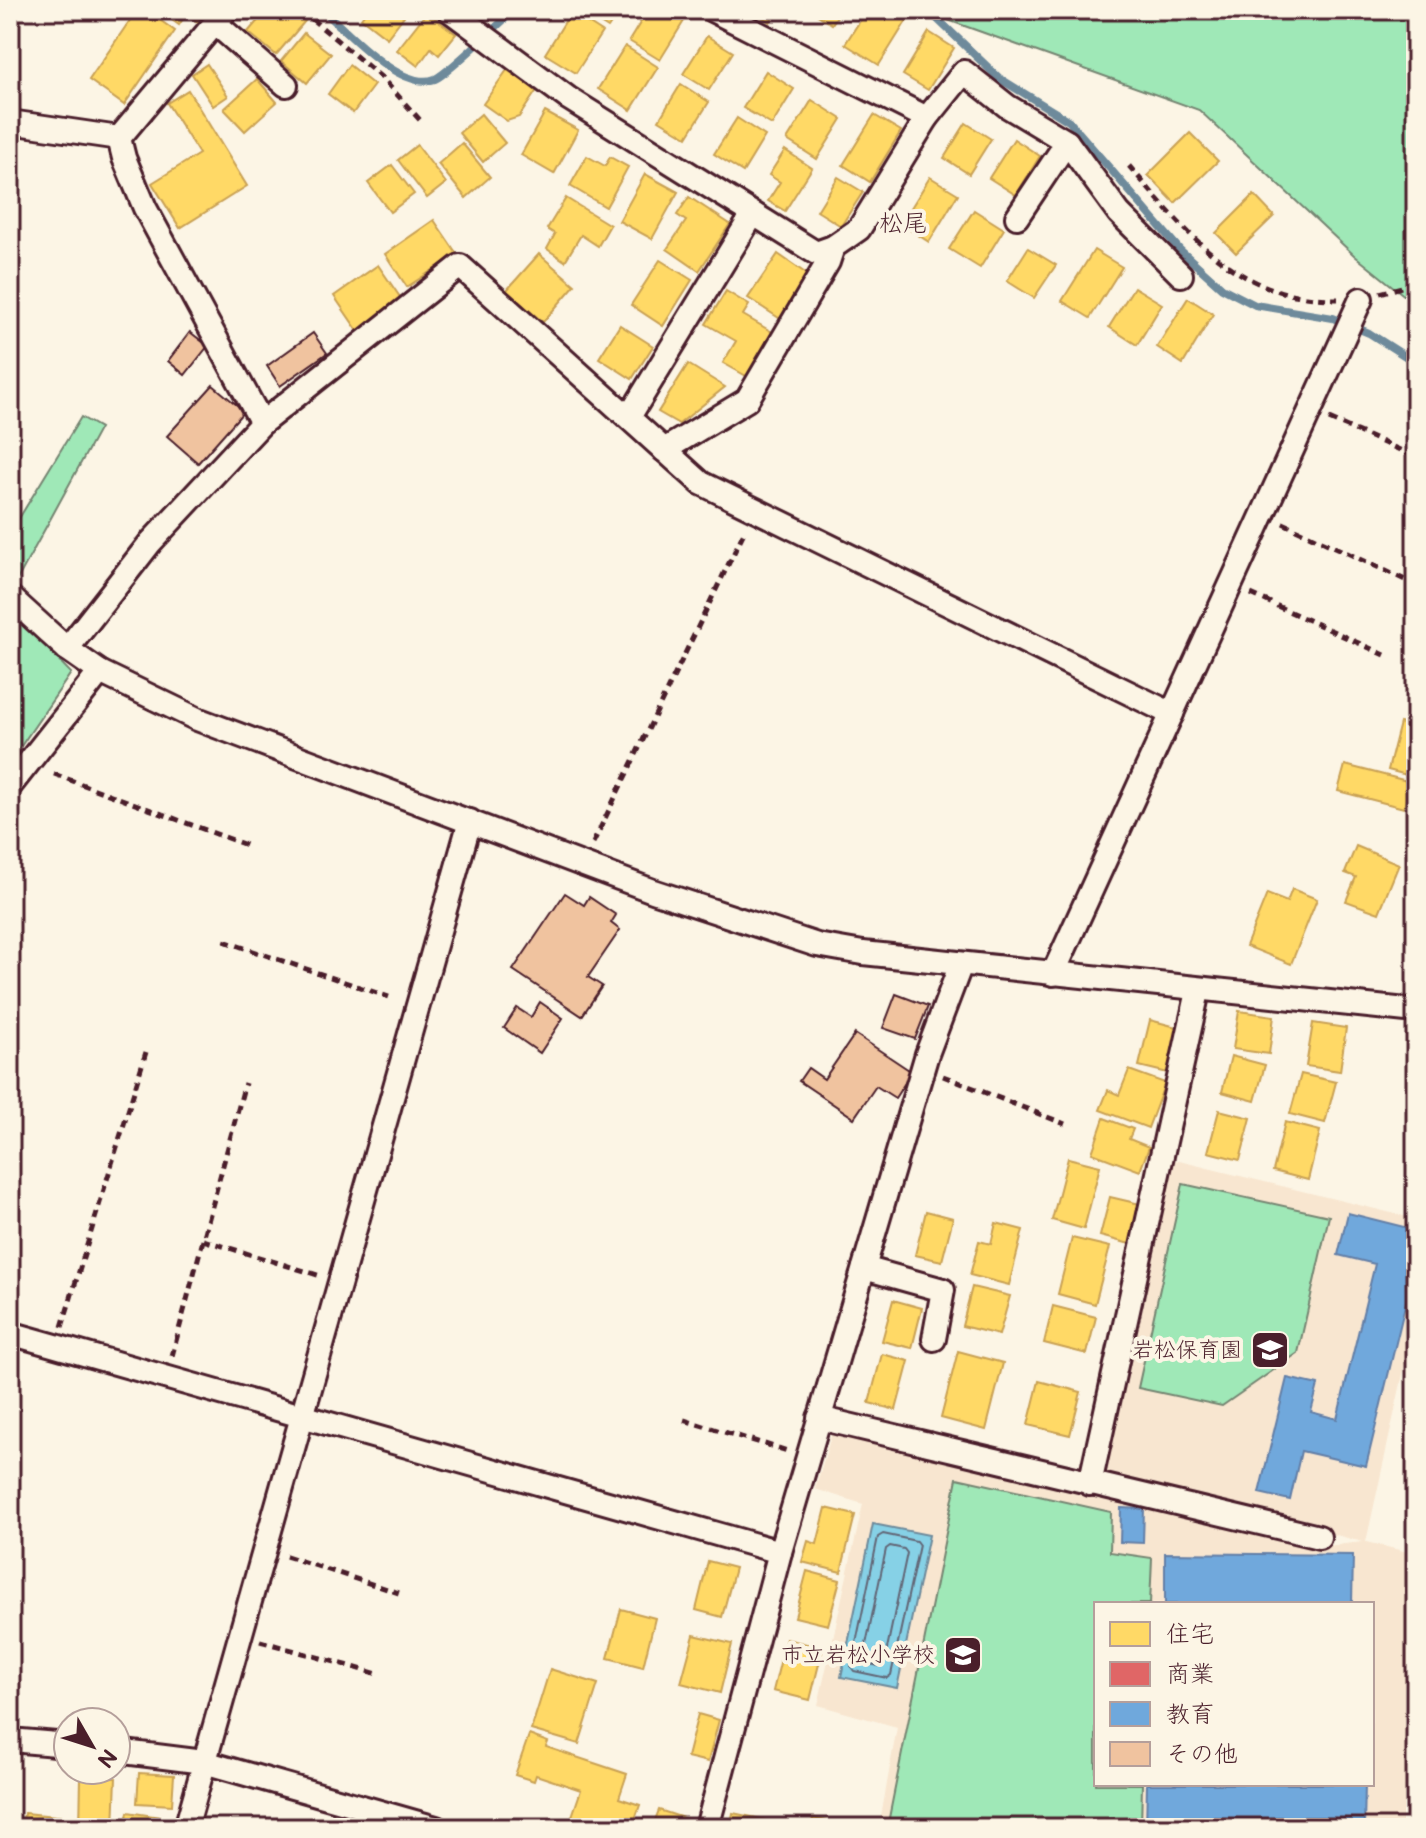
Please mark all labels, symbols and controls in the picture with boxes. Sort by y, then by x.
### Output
district label: 松尾 [879,209,927,238]
school or university icon: 岩松保育園 [1249,1329,1291,1371]
place label: 岩松保育園 [1132,1337,1242,1364]
legend [1094,1602,1374,1786]
text: 住宅 [1166,1620,1214,1649]
school or university icon: 市立岩松小学校 [942,1634,984,1676]
place label: 市立岩松小学校 [781,1642,935,1669]
text: 商業 [1166,1660,1214,1689]
text: 教育 [1166,1700,1214,1729]
north arrow [52,1706,132,1786]
text: その他 [1166,1740,1238,1769]
text: N [91,1743,122,1773]

